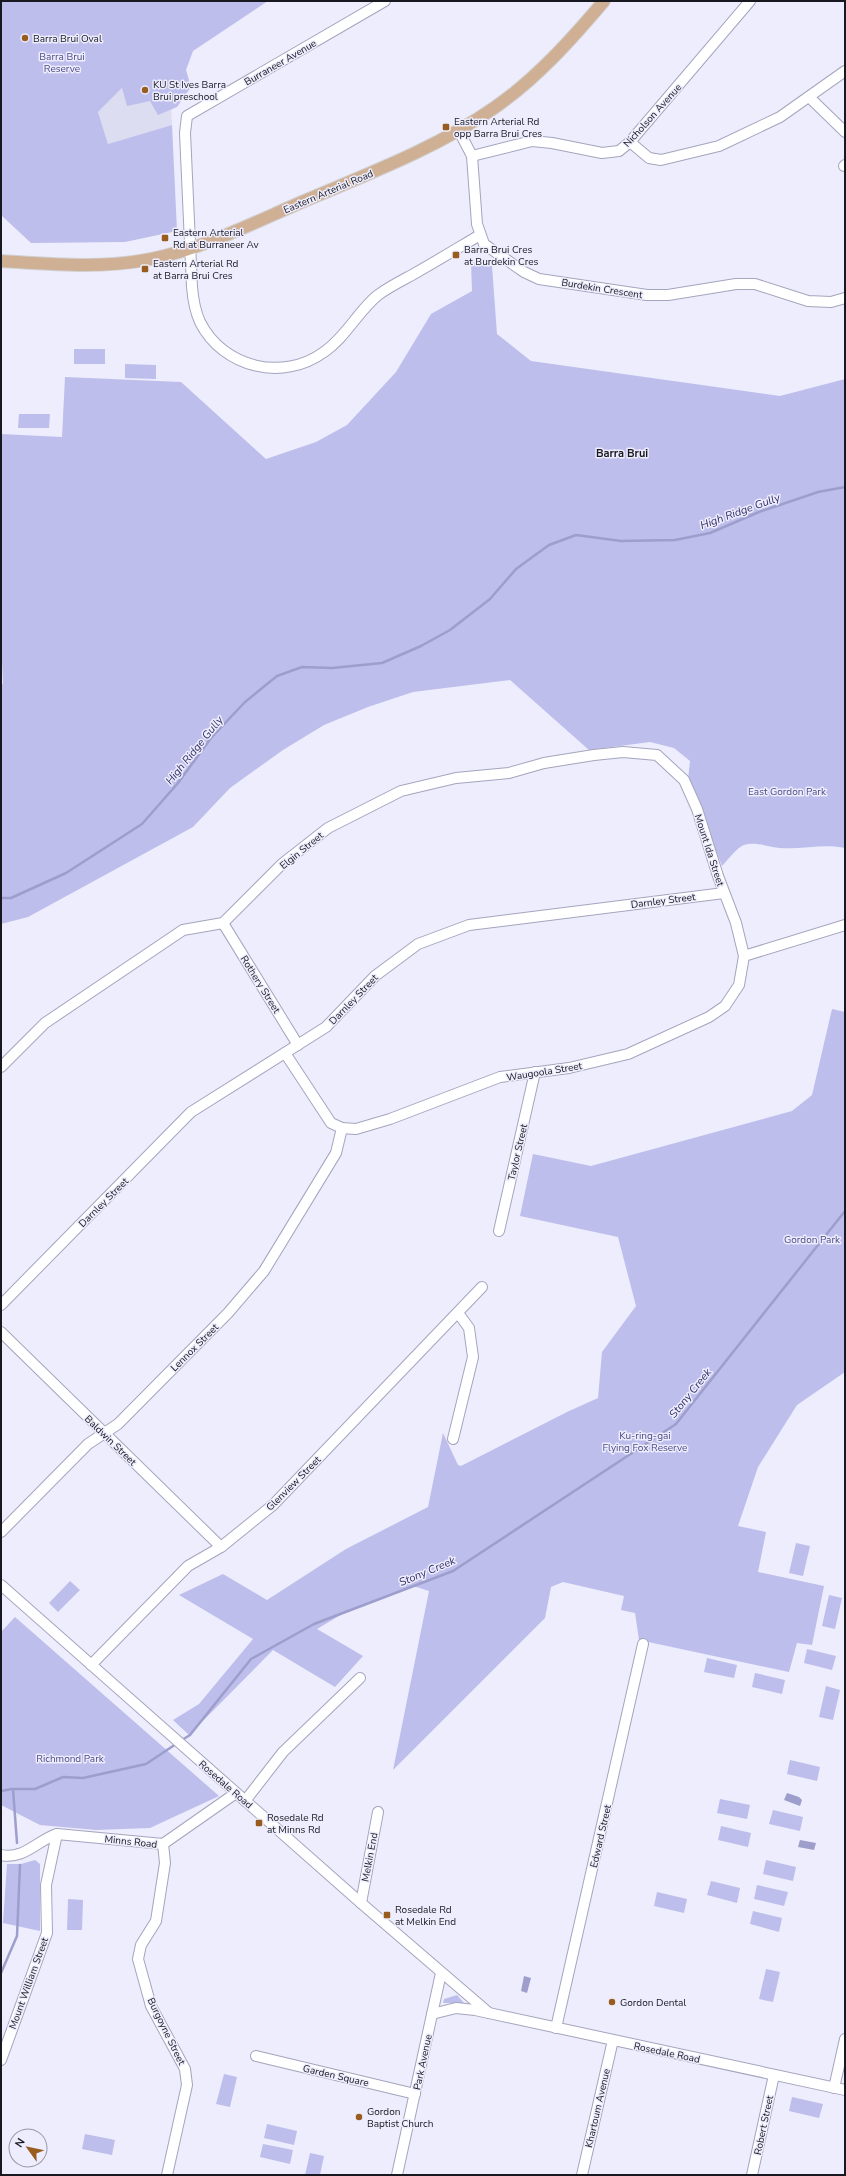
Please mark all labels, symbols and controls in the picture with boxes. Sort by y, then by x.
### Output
place label: Barra Brui Oval [33,32,102,46]
marker: Barra Brui Oval [20,33,30,43]
street label: Burraneer Avenue [242,36,319,89]
park label: Barra Brui Reserve [39,50,85,76]
place label: KU St Ives Barra Brui preschool [153,78,226,104]
street label: Nicholson Avenue [620,81,685,151]
marker: KU St Ives Barra Brui preschool [140,85,150,95]
place label: Eastern Arterial Rd opp Barra Brui Cres [454,115,542,141]
marker: Eastern Arterial Rd opp Barra Brui Cres [441,122,451,132]
street label: Eastern Arterial Road [281,167,376,217]
place label: Eastern Arterial Rd at Burraneer Av [173,226,260,252]
marker: Eastern Arterial Rd at Burraneer Av [160,233,170,243]
place label: Barra Brui Cres at Burdekin Cres [464,243,539,269]
marker: Barra Brui Cres at Burdekin Cres [451,250,461,260]
place label: Eastern Arterial Rd at Barra Brui Cres [153,257,239,283]
marker: Eastern Arterial Rd at Barra Brui Cres [140,264,150,274]
street label: Burdekin Crescent [560,276,644,302]
district label: Barra Brui [596,446,648,461]
water label: High Ridge Gully [698,490,783,533]
water label: High Ridge Gully [162,713,227,788]
park label: East Gordon Park [748,785,827,799]
street label: Mount Ida Street [691,812,727,889]
street label: Elgin Street [277,829,327,873]
street label: Darnley Street [630,890,697,912]
street label: Rothery Street [237,953,284,1016]
street label: Darnley Street [326,971,382,1028]
street label: Waugoola Street [505,1059,583,1085]
street label: Taylor Street [505,1122,531,1182]
street label: Darnley Street [76,1174,132,1231]
park label: Gordon Park [784,1233,841,1247]
street label: Lennox Street [168,1320,222,1375]
water label: Stony Creek [666,1365,715,1421]
street label: Baldwin Street [81,1412,140,1469]
park label: Ku-ring-gai Flying Fox Reserve [603,1429,687,1455]
street label: Glenview Street [263,1453,324,1514]
water label: Stony Creek [397,1553,458,1590]
park label: Richmond Park [36,1752,105,1766]
street label: Rosedale Road [195,1757,256,1812]
street label: Edward Street [587,1803,615,1869]
place label: Rosedale Rd at Minns Rd [267,1811,324,1837]
marker: Rosedale Rd at Minns Rd [254,1818,264,1828]
street label: Melkin End [358,1831,382,1883]
street label: Minns Road [104,1832,158,1852]
place label: Rosedale Rd at Melkin End [395,1903,456,1929]
marker: Rosedale Rd at Melkin End [382,1910,392,1920]
street label: Mount William Street [6,1935,52,2031]
street label: Burgoyne Street [144,1995,189,2068]
place label: Gordon Dental [620,1996,686,2010]
marker: Gordon Dental [607,1997,617,2007]
street label: Park Avenue [410,2033,436,2091]
street label: Rosedale Road [632,2039,701,2067]
street label: Garden Square [301,2062,370,2090]
street label: Khartoum Avenue [582,2067,614,2149]
street label: Robert Street [751,2094,777,2156]
place label: Gordon Baptist Church [367,2105,433,2131]
marker: Gordon Baptist Church [354,2112,364,2122]
north arrow [8,2128,48,2168]
text: N [12,2135,29,2150]

